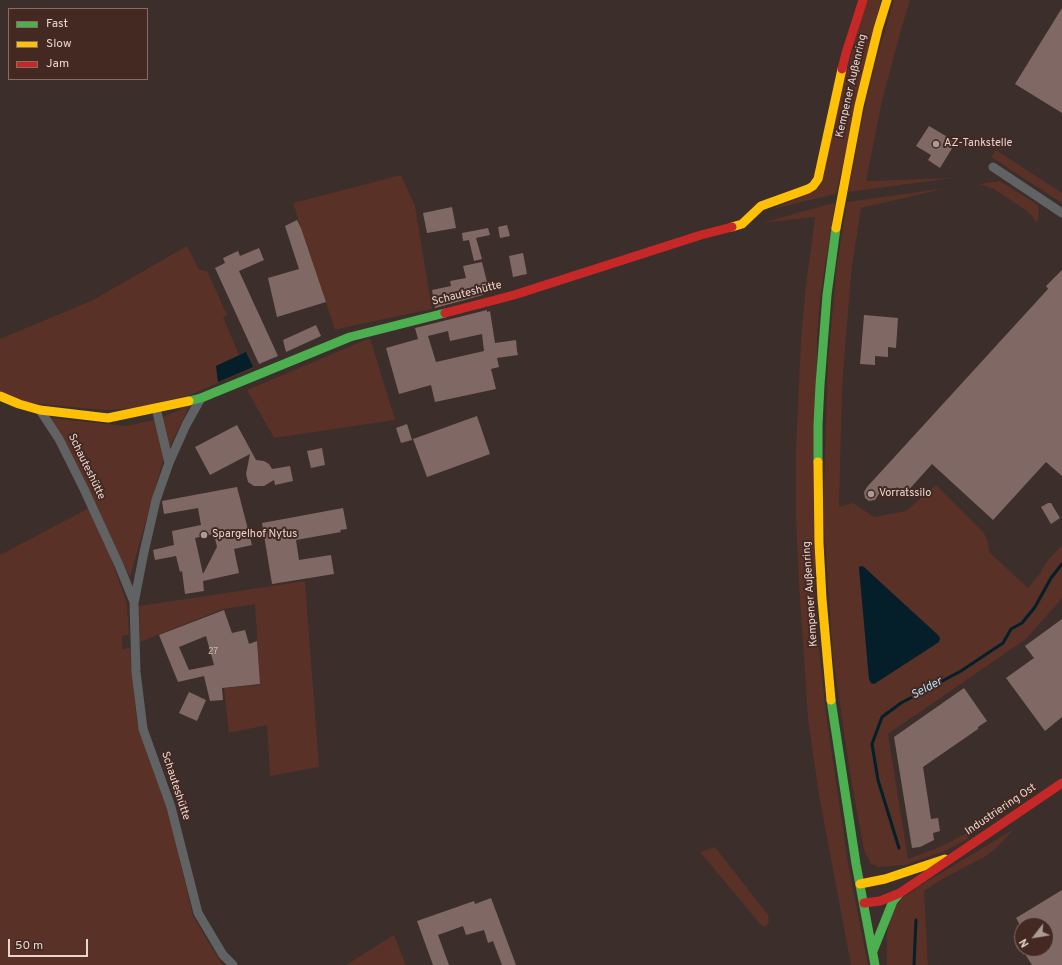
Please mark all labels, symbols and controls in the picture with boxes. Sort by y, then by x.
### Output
legend [8,8,148,80]
text: Fast [46,16,68,32]
street label: Kempener Außenring [834,33,870,139]
text: Slow [46,36,72,52]
text: Jam [46,56,69,72]
place label: AZ-Tankstelle [944,137,1013,151]
marker: AZ-Tankstelle [931,139,941,149]
street label: Schauteshütte [431,279,503,309]
street label: Schauteshütte [64,432,108,502]
place label: Vorratssilo [879,487,931,501]
marker: Vorratssilo [866,489,876,499]
place label: Spargelhof Nytus [212,528,297,542]
marker: Spargelhof Nytus [199,530,209,540]
street label: Kempener Außenring [801,541,821,647]
house number: 27 [208,647,218,657]
water label: Selder [909,675,945,703]
street label: Schauteshütte [158,750,192,822]
street label: Industriering Ost [963,781,1039,839]
north arrow [1014,917,1054,957]
scale bar [10,931,90,957]
text: N [1017,936,1033,950]
text: 50 m [15,938,43,954]

